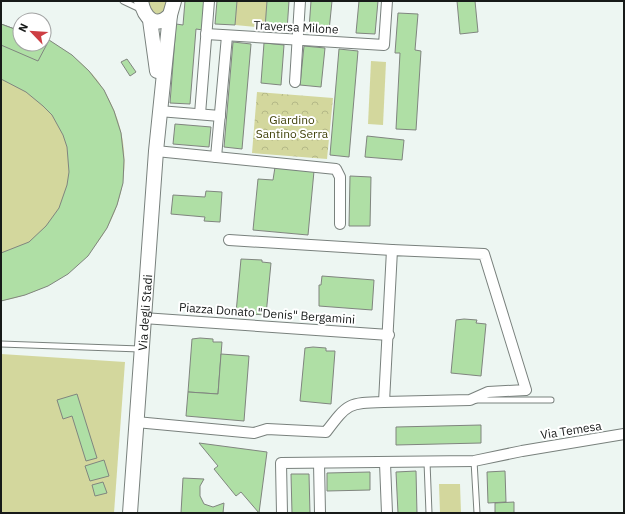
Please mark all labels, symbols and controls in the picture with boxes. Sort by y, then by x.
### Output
north arrow [12,12,52,52]
street label: Traversa Milone [253,17,339,37]
text: N [15,21,31,34]
park label: Giardino Santino Serra [256,112,329,141]
street label: Via degli Stadi [134,274,155,351]
street label: Piazza Donato "Denis" Bergamini [178,299,356,327]
street label: Via Temesa [539,418,603,442]

